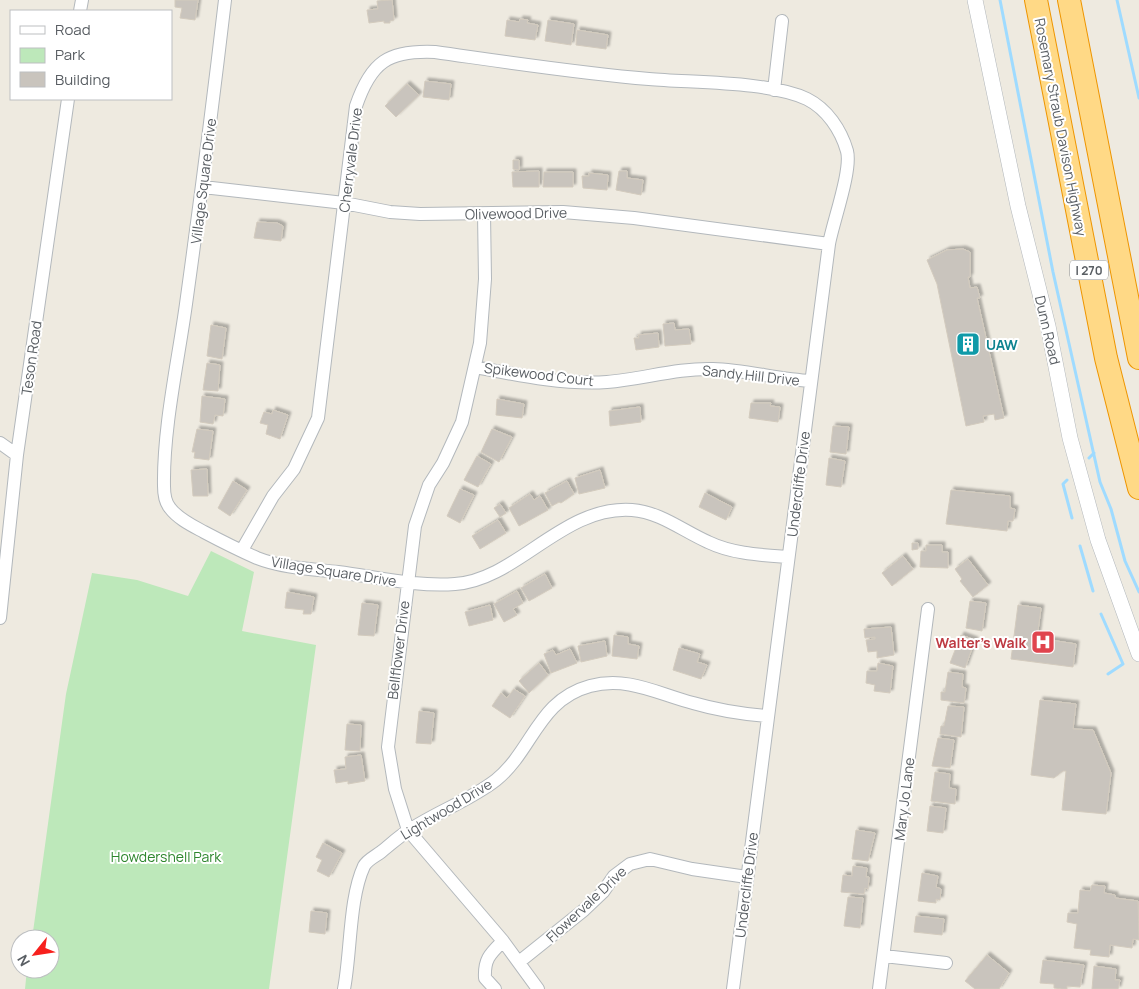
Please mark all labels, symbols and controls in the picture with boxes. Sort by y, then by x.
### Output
legend [10,10,172,100]
street label: Rosemary Straub Davison Highway [1031,16,1092,238]
text: Road [55,19,91,40]
text: Park [55,44,85,65]
text: Building [55,69,110,90]
street label: Cherryvale Drive [334,107,366,213]
street label: Village Square Drive [186,117,220,245]
street label: Olivewood Drive [465,203,567,223]
road number: I 270 [1070,260,1108,280]
street label: Dunn Road [1031,294,1065,366]
street label: Teson Road [16,319,46,397]
building icon: UAW [955,331,981,357]
place label: UAW [986,335,1018,354]
street label: Spikewood Court [483,358,595,390]
street label: Sandy Hill Drive [701,360,801,390]
street label: Undercliffe Drive [782,430,814,538]
street label: Village Square Drive [270,552,398,590]
street label: Bellflower Drive [383,600,413,700]
hospital icon: Walter's Walk [1030,629,1056,655]
place label: Walter's Walk [936,633,1026,652]
street label: Mary Jo Lane [889,756,919,842]
street label: Lightwood Drive [397,774,495,844]
street label: Undercliffe Drive [730,831,762,939]
park label: Howdershell Park [111,847,222,866]
street label: Flowervale Drive [542,862,630,946]
north arrow [10,929,60,979]
text: N [13,952,34,970]

